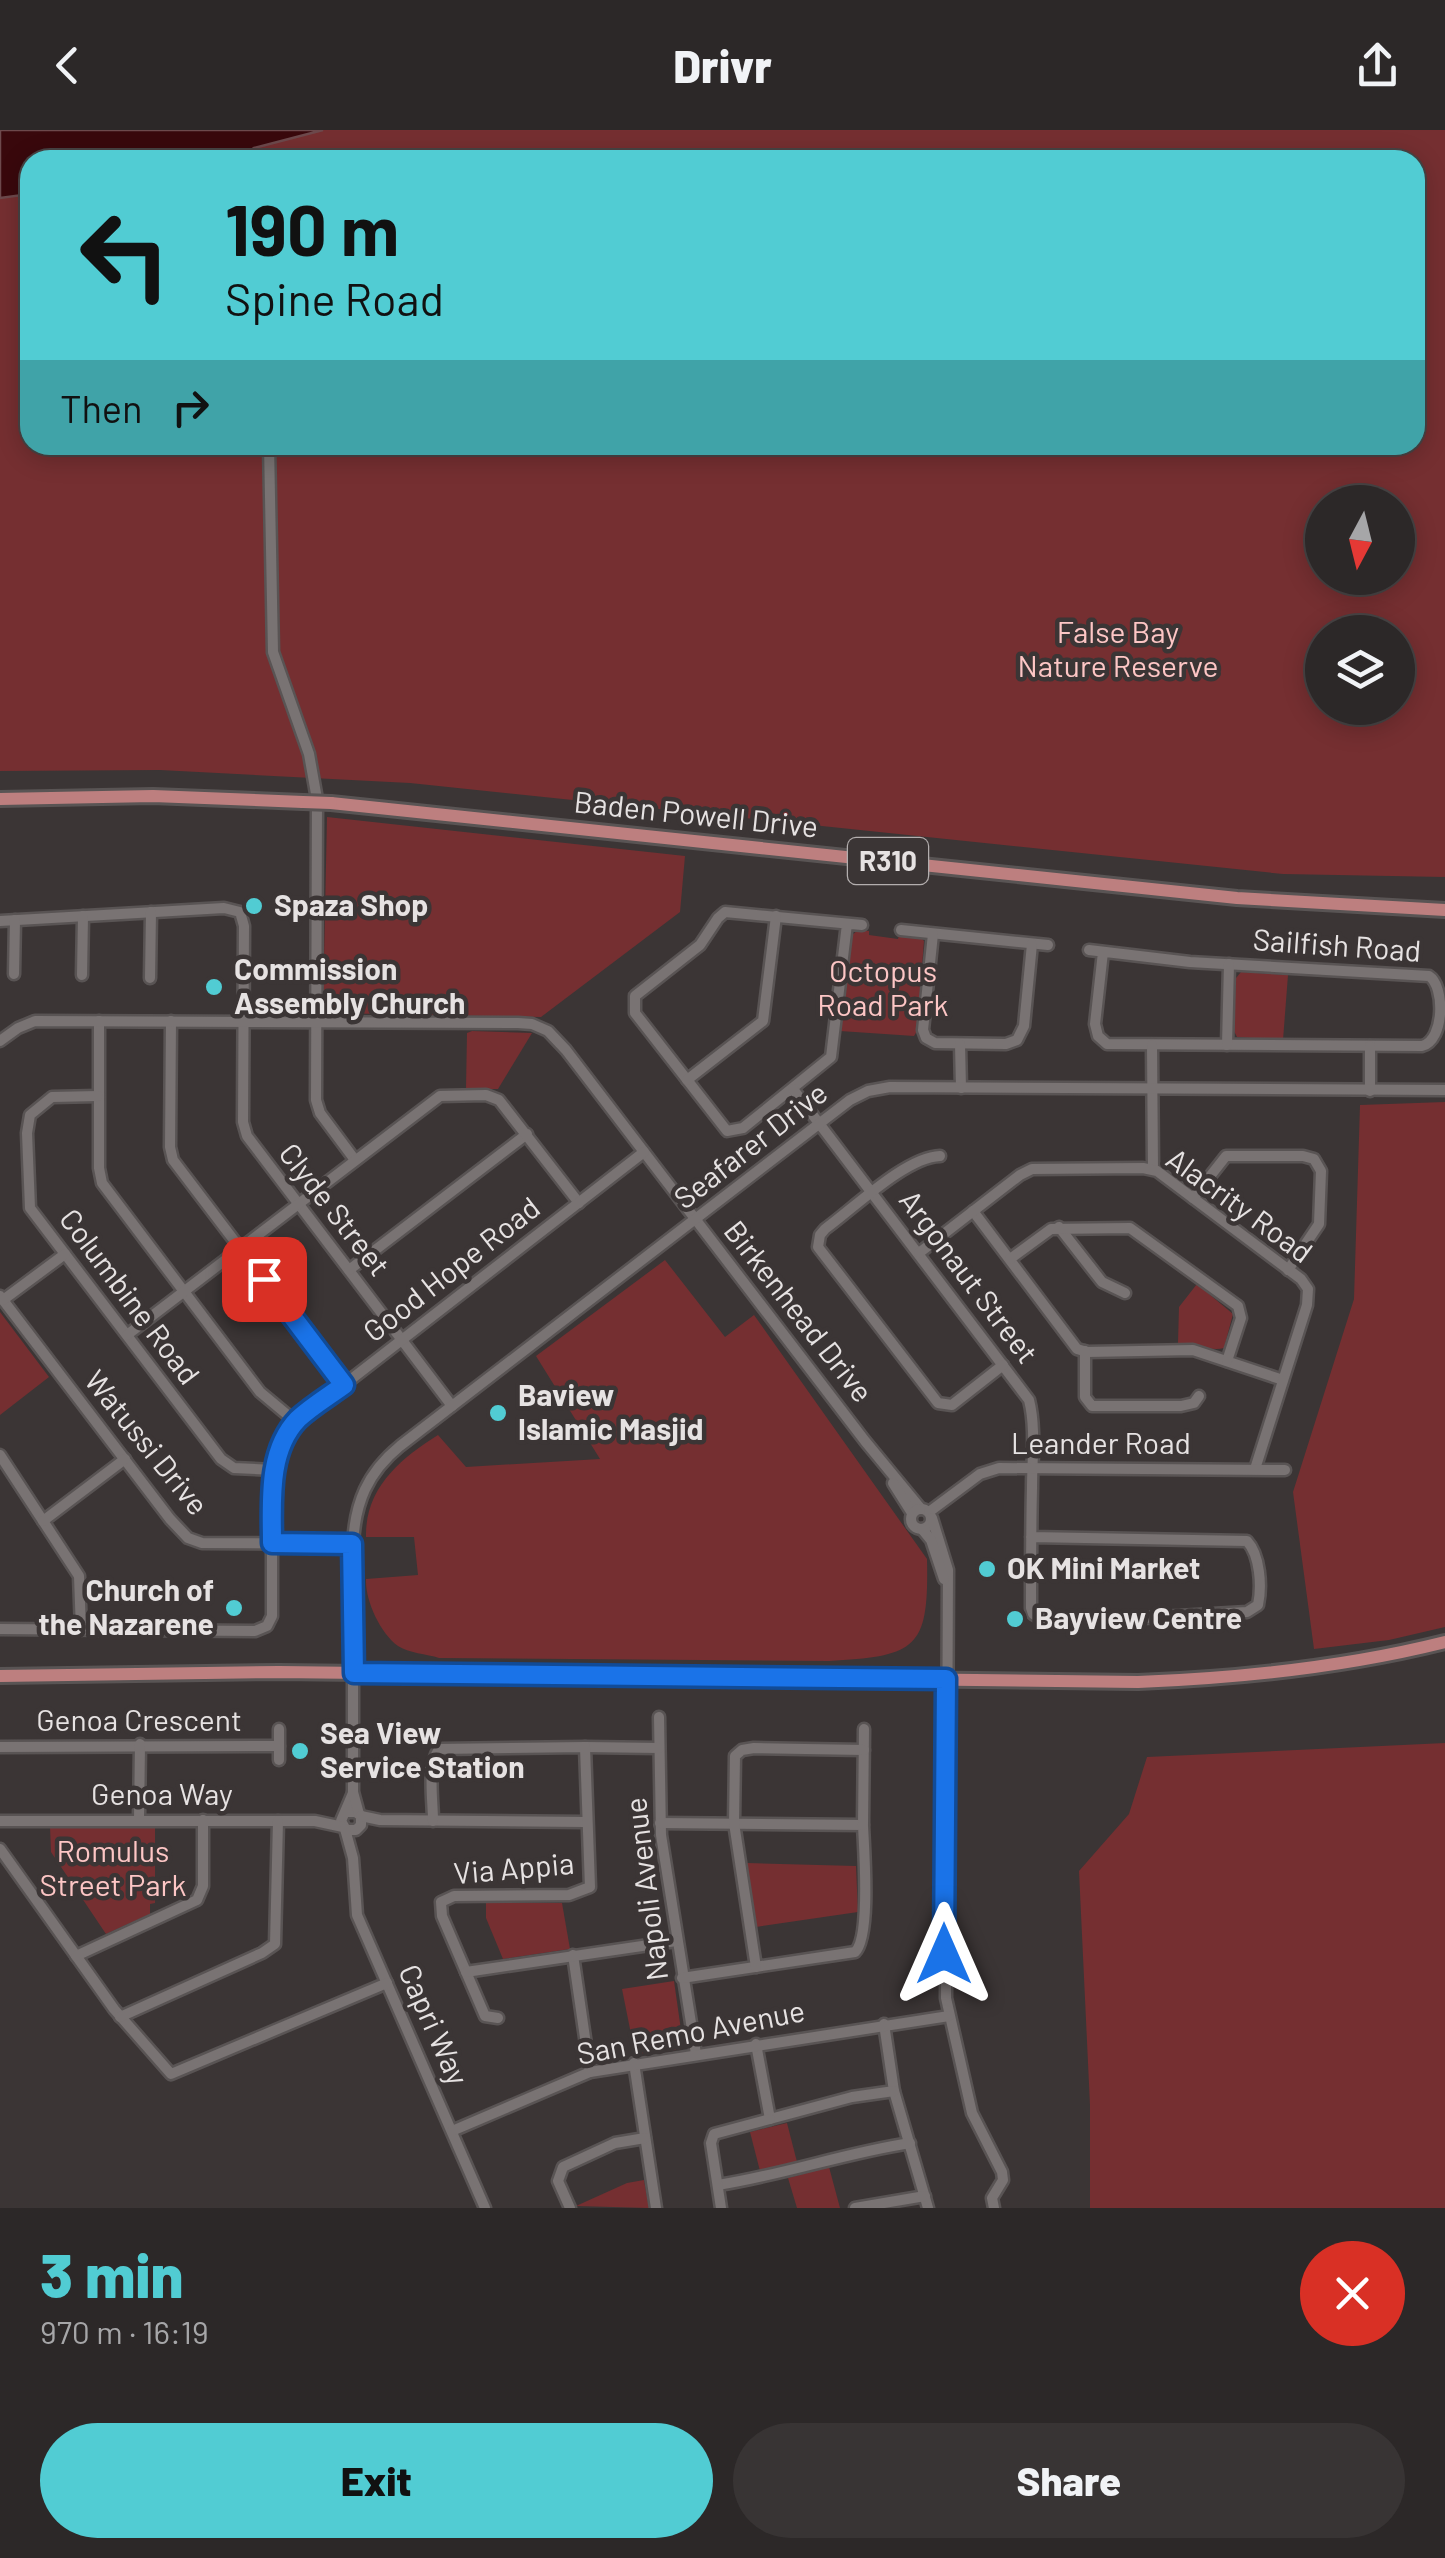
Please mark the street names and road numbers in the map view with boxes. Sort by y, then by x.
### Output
street label: Baden Powell Drive [572,782,820,844]
road number: R310 [848,838,928,884]
street label: Sailfish Road [1252,920,1423,968]
street label: Seafarer Drive [666,1073,834,1215]
street label: Clyde Street [273,1135,399,1282]
street label: Alacrity Road [1160,1139,1320,1269]
street label: Argonaut Street [893,1182,1046,1370]
street label: Good Hope Road [355,1188,546,1349]
street label: Columbine Road [53,1201,208,1391]
street label: Birkenhead Drive [718,1213,882,1409]
street label: Watussi Drive [78,1362,217,1521]
street label: Leander Road [1011,1424,1191,1460]
street label: Genoa Crescent [36,1701,242,1737]
street label: Genoa Way [91,1775,233,1811]
street label: Napoli Avenue [616,1796,674,1983]
street label: Via Appia [452,1844,576,1890]
street label: Capri Way [392,1958,477,2090]
street label: San Remo Avenue [574,1991,808,2071]

